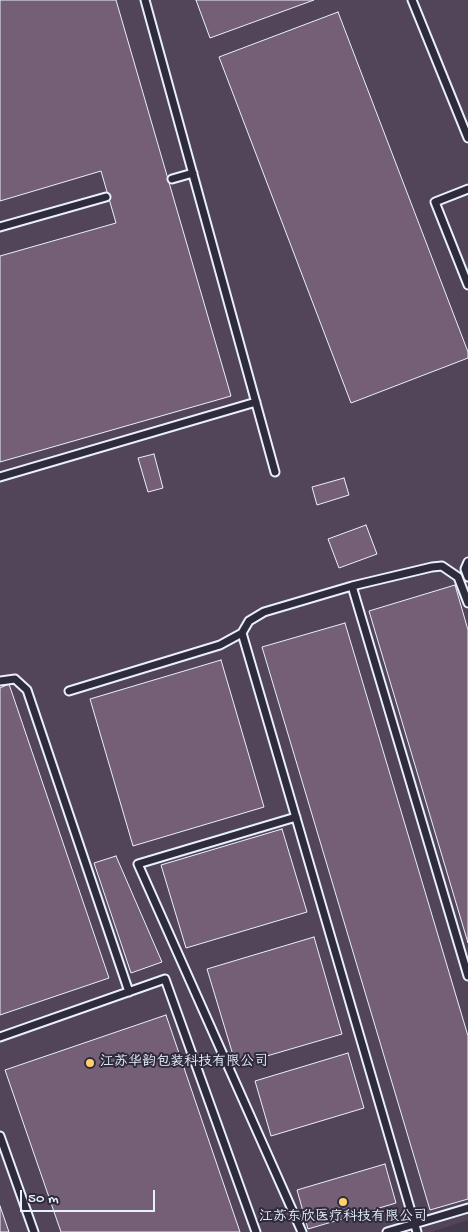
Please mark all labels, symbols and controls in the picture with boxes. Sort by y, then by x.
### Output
place label: 江苏华韵包装科技有限公司 [100,1055,268,1071]
marker: 江苏华韵包装科技有限公司 [84,1057,96,1069]
scale bar [22,1180,158,1212]
text: 50 m [28,1190,59,1208]
marker: 江苏东欣医疗科技有限公司 [337,1196,349,1208]
place label: 江苏东欣医疗科技有限公司 [259,1210,427,1226]

